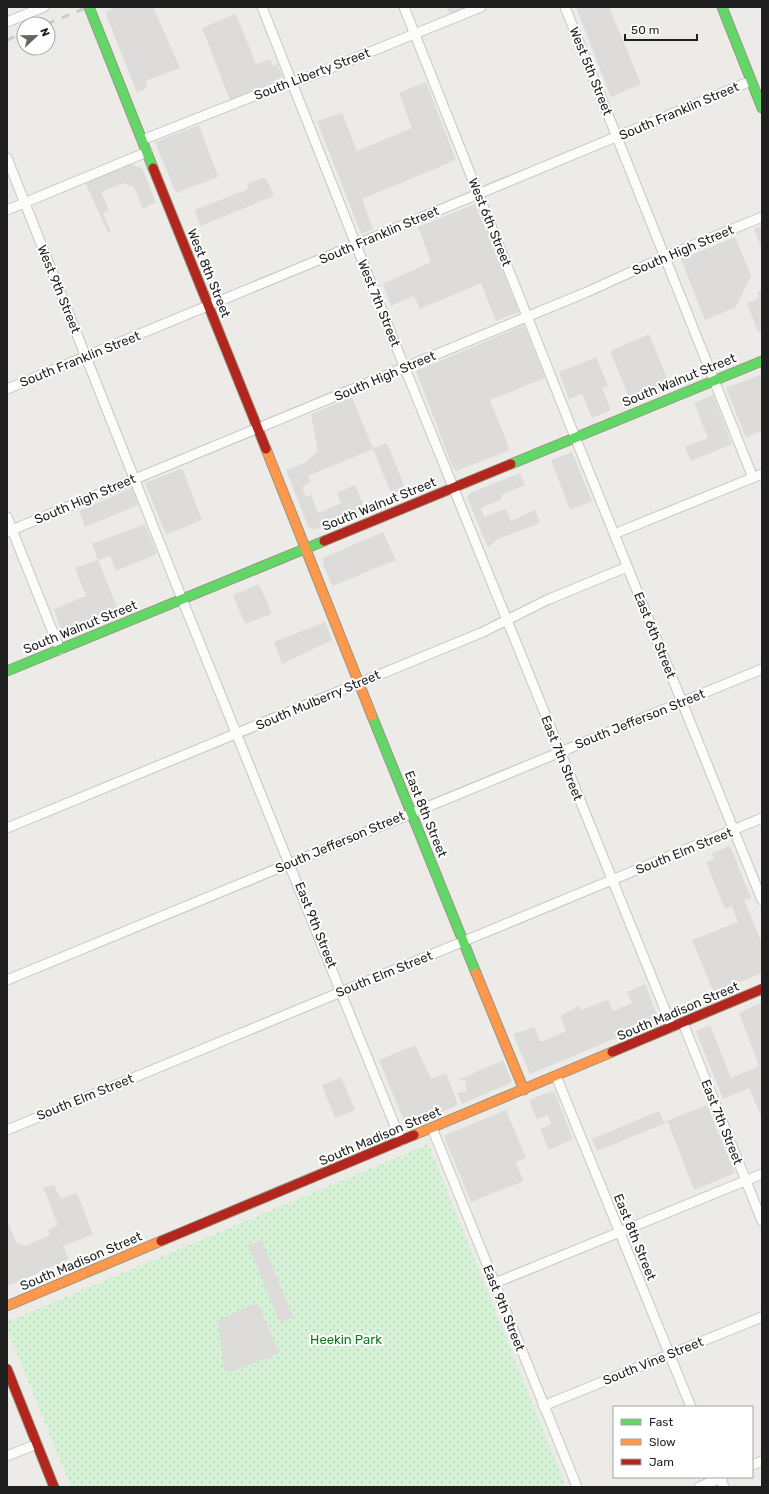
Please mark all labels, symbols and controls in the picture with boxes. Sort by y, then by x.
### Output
north arrow [16,16,56,56]
scale bar [625,16,697,42]
text: 50 m [631,23,659,37]
street label: West 5th Street [566,25,616,117]
text: N [37,26,52,39]
street label: South Liberty Street [252,45,372,103]
street label: South Franklin Street [617,79,741,143]
street label: West 6th Street [465,176,515,268]
street label: South Franklin Street [317,203,441,267]
street label: South High Street [630,222,736,279]
street label: West 8th Street [184,226,234,320]
street label: West 9th Street [34,243,84,335]
street label: West 7th Street [355,257,403,349]
street label: South Franklin Street [18,328,142,390]
street label: South High Street [332,348,438,405]
street label: South Walnut Street [620,350,738,410]
street label: South High Street [32,471,138,528]
street label: South Walnut Street [320,474,438,534]
street label: East 6th Street [631,590,679,680]
street label: South Walnut Street [21,597,139,657]
street label: South Mulberry Street [254,667,382,733]
street label: South Jefferson Street [573,686,707,752]
street label: East 7th Street [538,713,586,803]
street label: East 8th Street [402,769,450,859]
street label: South Jefferson Street [273,808,407,876]
street label: South Elm Street [633,825,735,877]
street label: East 9th Street [292,880,340,970]
street label: South Elm Street [333,948,435,1000]
street label: South Madison Street [615,979,741,1043]
street label: South Elm Street [34,1071,136,1123]
street label: East 7th Street [698,1077,746,1167]
street label: South Madison Street [317,1104,443,1168]
street label: East 8th Street [611,1192,659,1282]
street label: South Madison Street [18,1229,144,1293]
street label: East 9th Street [480,1263,528,1353]
park label: Heekin Park [310,1332,382,1347]
street label: South Vine Street [601,1334,705,1388]
legend [613,1406,753,1478]
text: Fast [649,1415,673,1429]
text: Slow [649,1435,676,1449]
text: Jam [649,1455,674,1469]

